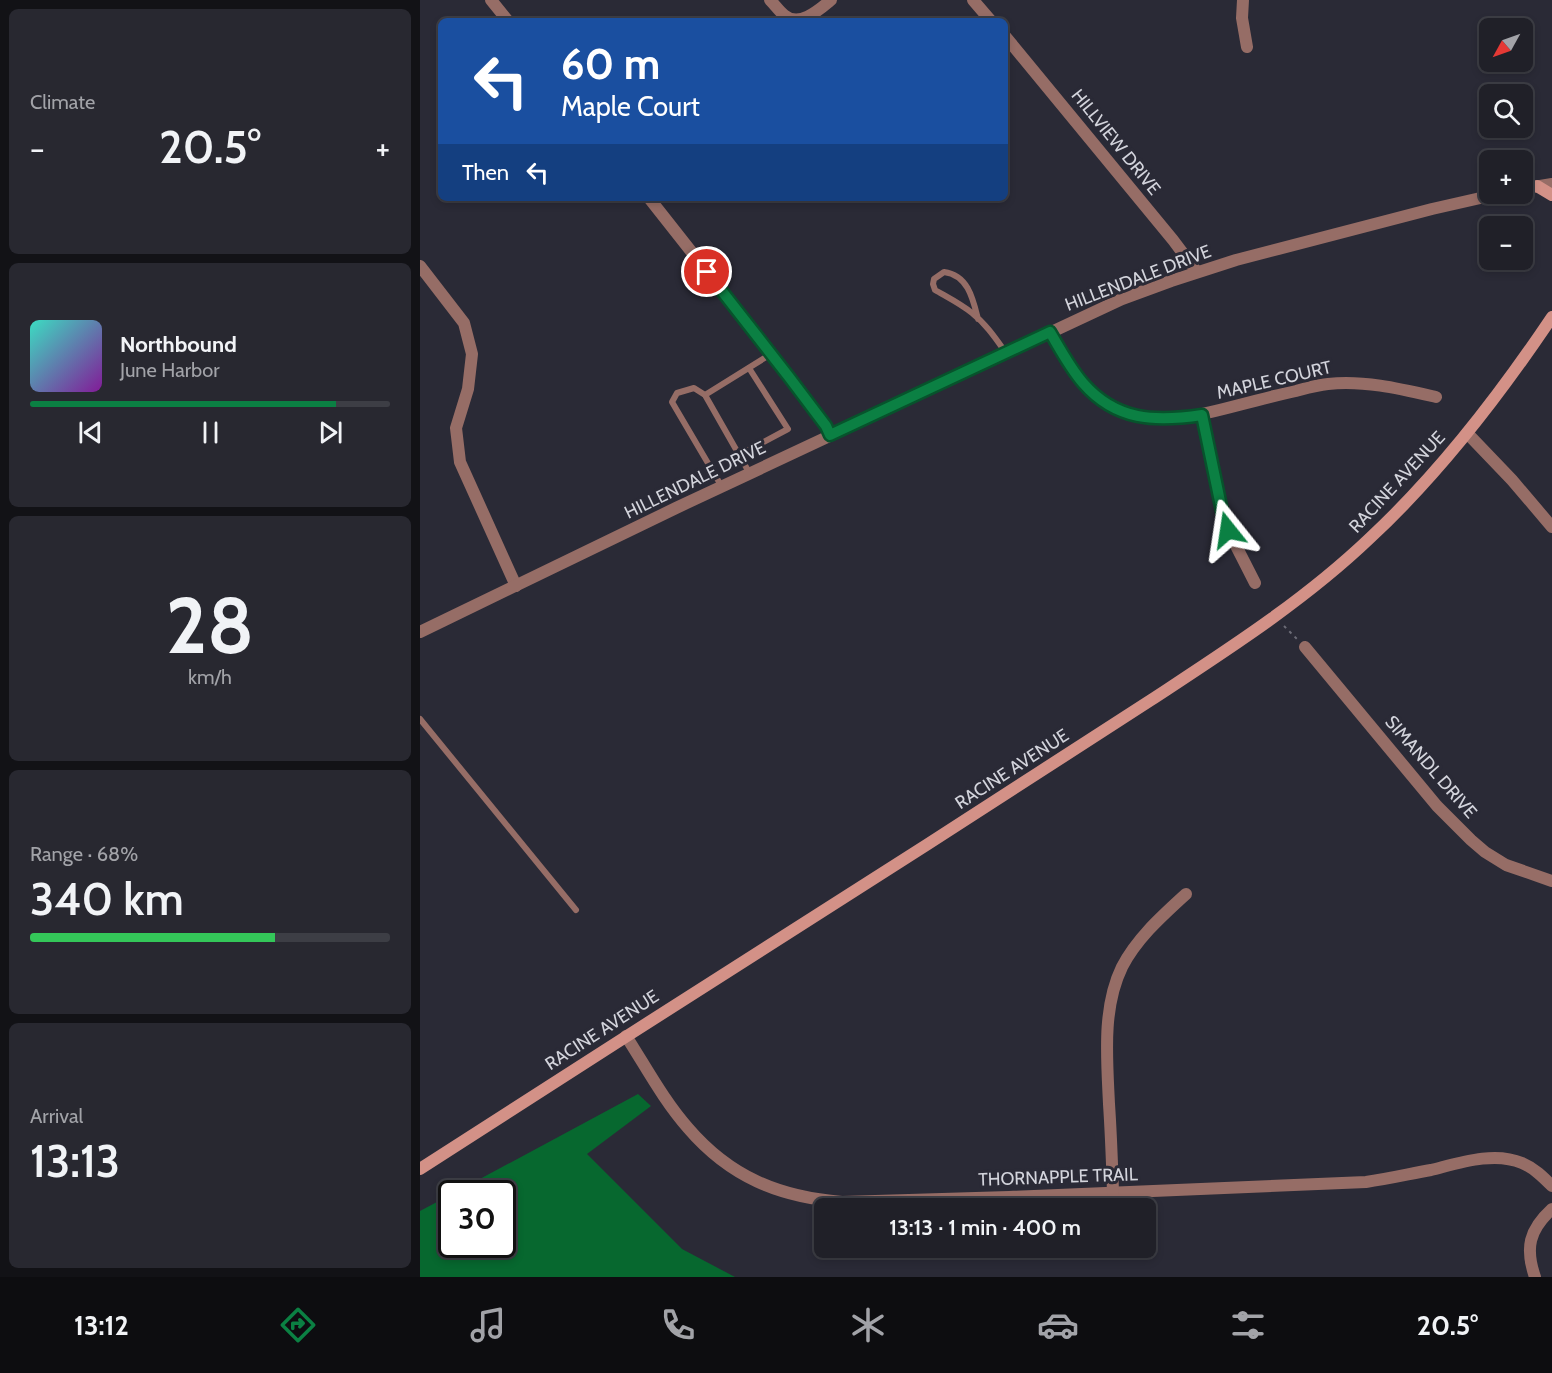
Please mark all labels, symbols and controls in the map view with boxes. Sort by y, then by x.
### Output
north arrow [1479,18,1533,72]
map controls [1479,18,1533,270]
text: 60 m [561,38,660,90]
icon: left [462,42,540,120]
button: search [1479,84,1533,138]
street label: HILLVIEW DRIVE [1067,85,1165,199]
text: Climate [30,90,95,114]
text: Maple Court [561,90,700,123]
text: 20.5° [159,120,261,174]
text: − [30,128,45,168]
text: + [375,128,390,168]
button: + [1479,150,1533,204]
icon: left [521,156,554,189]
text: Then [462,159,509,186]
button: − [1479,216,1533,270]
street label: HILLENDALE DRIVE [1062,240,1214,316]
pin [681,246,732,297]
icon: arrive [690,255,723,288]
text: Northbound [120,331,237,358]
street label: MAPLE COURT [1215,356,1334,404]
text: June Harbor [120,358,220,382]
icon: previous [74,416,107,449]
icon: pause [194,416,227,449]
icon: next [314,416,347,449]
street label: RACINE AVENUE [1344,427,1450,537]
street label: HILLENDALE DRIVE [621,436,769,524]
position arrow [1196,498,1260,562]
text: 28 [166,578,254,673]
text: km/h [188,665,232,689]
street label: SIMANDL DRIVE [1380,711,1482,823]
street label: RACINE AVENUE [951,724,1073,814]
text: Range · 68% [30,842,138,866]
text: 340 km [30,872,184,926]
street label: RACINE AVENUE [541,985,663,1075]
text: Arrival [30,1104,83,1128]
text: 13:13 [30,1134,120,1188]
street label: THORNAPPLE TRAIL [978,1163,1138,1191]
speed limit sign: 30 [438,1180,516,1258]
text: 13:13 · 1 min · 400 m [889,1214,1081,1241]
icon: directions [277,1304,319,1346]
icon: music [467,1304,509,1346]
icon: phone [657,1304,699,1346]
icon: climate [847,1304,889,1346]
icon: car [1037,1304,1079,1346]
icon: filters [1227,1304,1269,1346]
text: 13:12 [74,1309,129,1342]
text: 20.5° [1417,1309,1478,1342]

